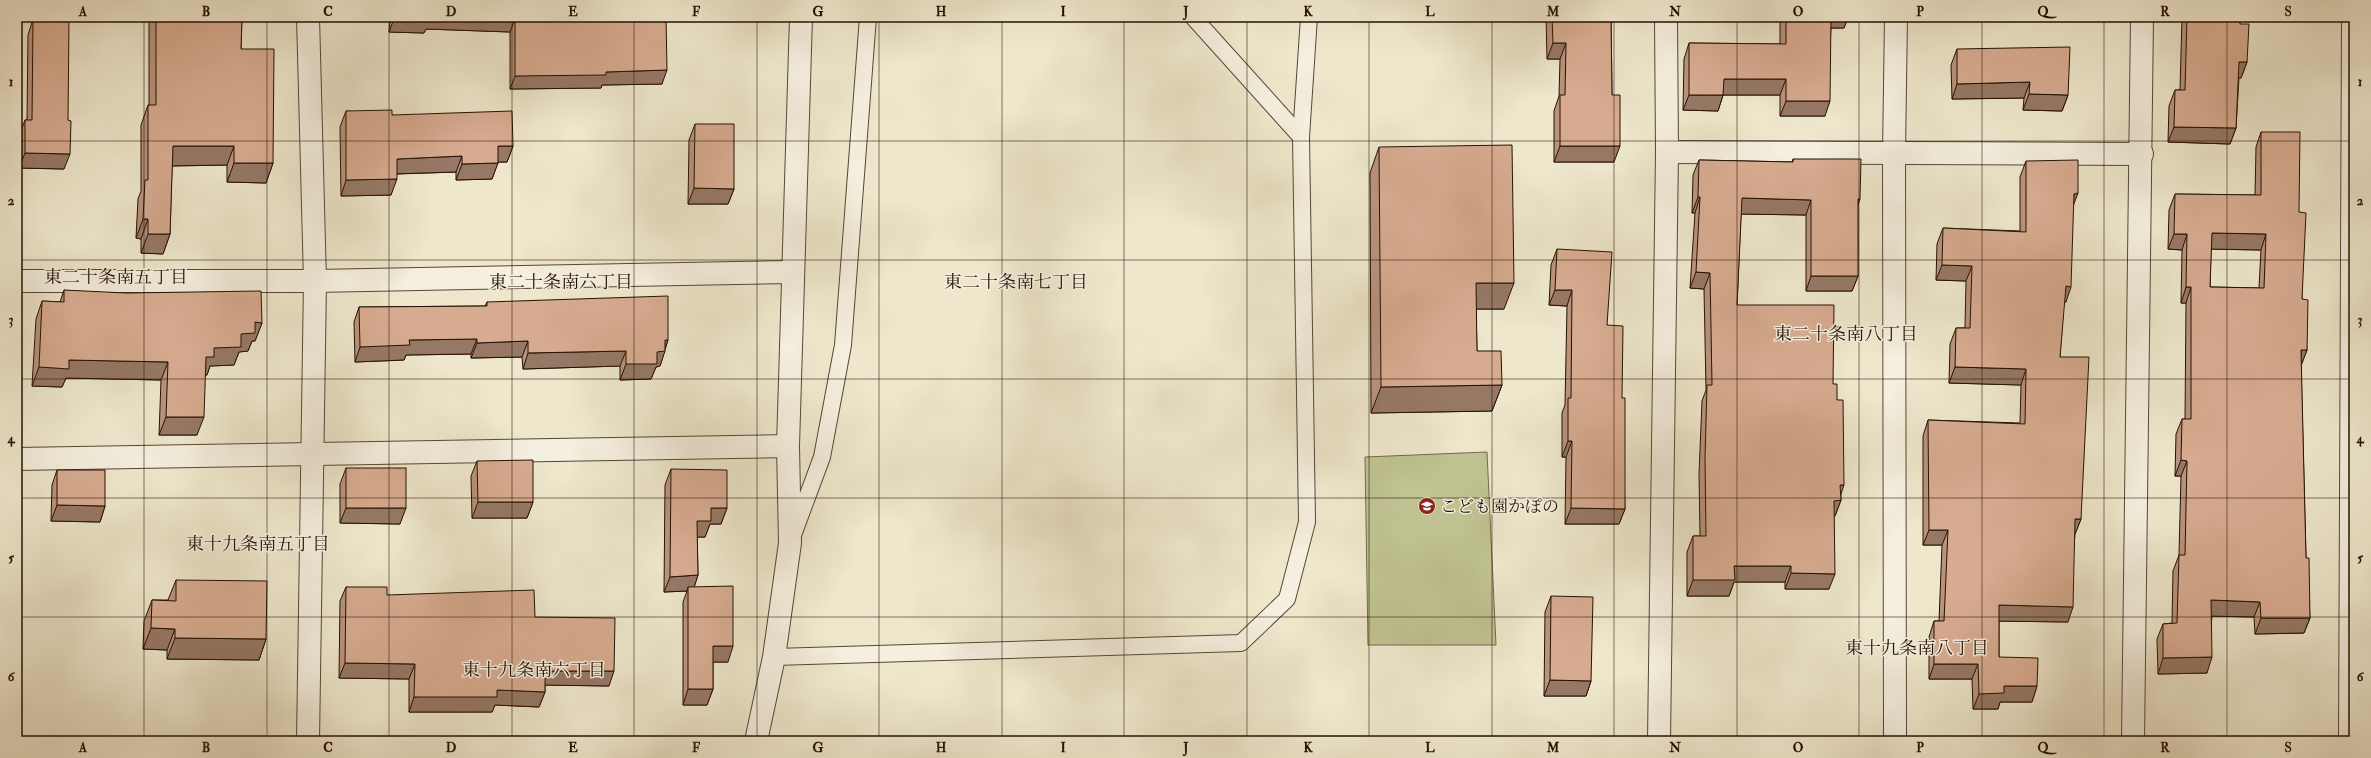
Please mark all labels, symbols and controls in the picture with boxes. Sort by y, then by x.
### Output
text: A [78,4,88,20]
text: B [202,4,210,20]
text: C [323,4,333,20]
text: D [446,4,457,20]
text: E [568,4,578,20]
text: F [692,4,701,20]
text: G [813,4,824,20]
text: H [936,4,947,20]
text: I [1060,4,1066,20]
text: J [1182,4,1189,21]
text: K [1303,4,1313,20]
text: L [1425,4,1435,20]
text: M [1546,4,1560,20]
text: N [1668,4,1681,20]
text: O [1793,4,1804,20]
text: P [1916,4,1924,20]
text: Q [2038,4,2058,20]
text: R [2160,4,2170,20]
text: S [2284,4,2292,20]
text: 1 [9,74,14,90]
text: 1 [2358,74,2363,90]
text: 2 [8,193,15,209]
text: 2 [2357,193,2364,209]
district label: 東二十条南五丁目 [44,266,188,289]
district label: 東二十条南六丁目 [489,271,633,294]
district label: 東二十条南七丁目 [944,271,1088,294]
text: 3 [9,312,14,328]
text: 3 [2358,312,2363,328]
district label: 東二十条南八丁目 [1774,323,1918,346]
text: 4 [6,431,15,447]
text: 4 [2355,431,2364,447]
school or university icon: こども園かぽの [1417,496,1437,516]
place label: こども園かぽの [1440,496,1559,517]
district label: 東十九条南五丁目 [186,533,330,556]
text: 5 [8,550,14,566]
text: 5 [2357,550,2363,566]
district label: 東十九条南八丁目 [1845,637,1989,660]
district label: 東十九条南六丁目 [462,659,606,682]
text: 6 [8,669,16,685]
text: 6 [2357,669,2365,685]
text: A [78,740,88,756]
text: B [202,740,210,756]
text: C [323,740,333,756]
text: D [446,740,457,756]
text: E [568,740,578,756]
text: F [692,740,701,756]
text: G [813,740,824,756]
text: H [936,740,947,756]
text: I [1060,740,1066,756]
text: J [1182,740,1189,757]
text: K [1303,740,1313,756]
text: L [1425,740,1435,756]
text: M [1546,740,1560,756]
text: N [1668,740,1681,756]
text: O [1793,740,1804,756]
text: P [1916,740,1924,756]
text: Q [2038,740,2058,756]
text: R [2160,740,2170,756]
text: S [2284,740,2292,756]

